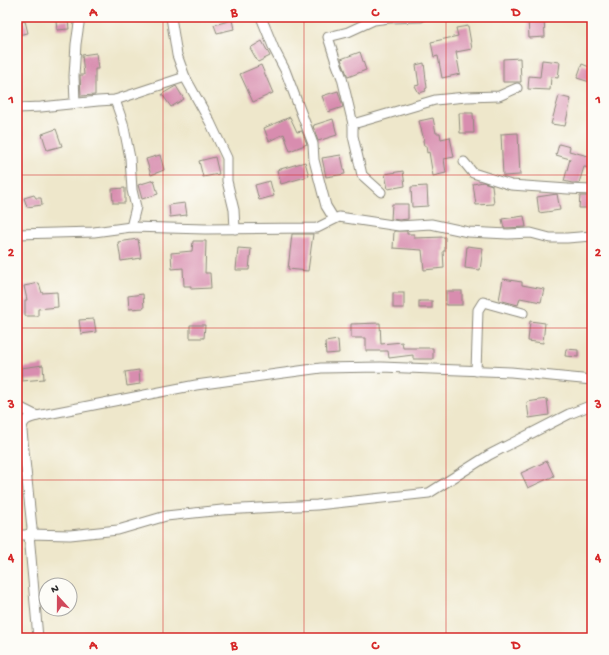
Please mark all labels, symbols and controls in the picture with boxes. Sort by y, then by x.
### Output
text: A [88,6,98,21]
text: B [230,6,239,21]
text: C [370,6,380,21]
text: D [511,6,521,21]
text: 1 [7,93,14,108]
text: 1 [594,93,601,108]
text: 2 [8,246,15,261]
text: 2 [595,246,602,261]
text: 3 [7,398,15,413]
text: 3 [594,398,602,413]
text: 4 [7,551,15,566]
text: 4 [594,551,602,566]
north arrow [38,577,78,617]
text: N [50,583,61,596]
text: A [88,639,98,654]
text: B [230,639,239,654]
text: C [370,639,380,654]
text: D [511,639,521,654]

